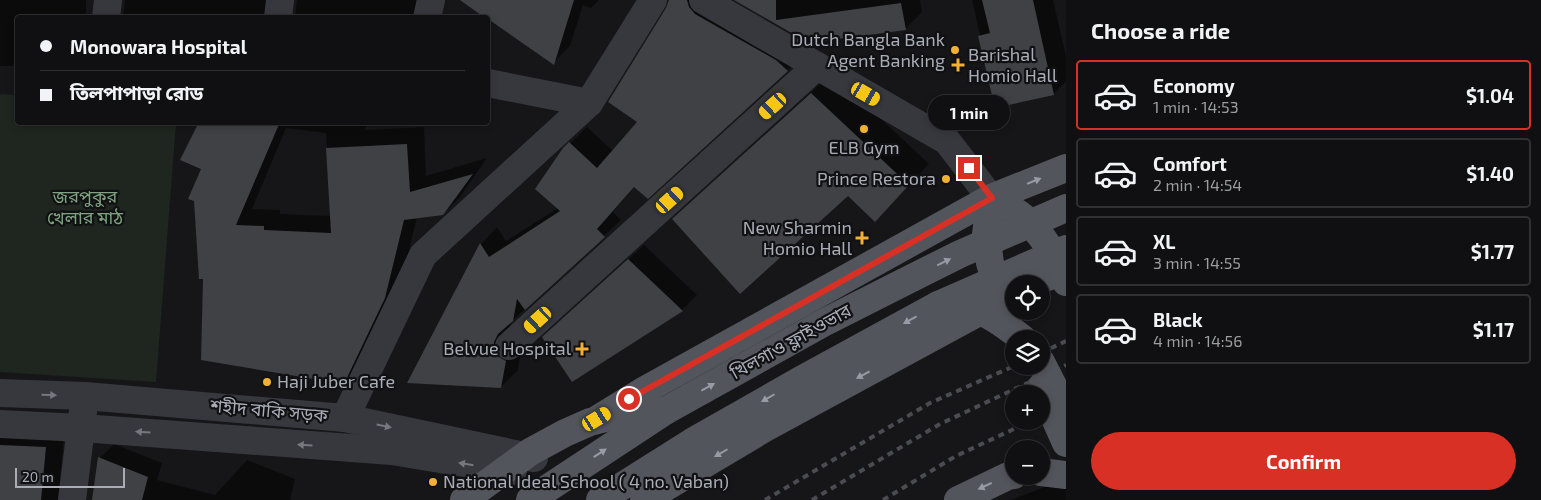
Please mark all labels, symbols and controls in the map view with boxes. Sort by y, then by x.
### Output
text: Choose a ride [1091,17,1230,43]
place label: Dutch Bangla Bank Agent Banking [791,28,945,71]
text: Monowara Hospital [70,35,247,58]
place label: Barishal Homio Hall [968,43,1058,86]
marker: Dutch Bangla Bank Agent Banking [949,44,961,56]
marker: Barishal Homio Hall [952,59,964,71]
icon: car [1093,73,1138,118]
text: Economy [1153,74,1235,97]
car [849,80,882,108]
text: তিলপাপাড়া রোড [70,81,203,104]
text: $1.04 [1466,84,1514,107]
car [756,90,789,122]
callout: 1 min [928,96,1010,130]
text: 1 min · 14:53 [1153,97,1239,116]
text: 1 min [950,103,988,122]
marker: ELB Gym [858,123,870,135]
place label: ELB Gym [828,136,900,158]
icon: car [1093,151,1138,196]
text: Comfort [1153,152,1227,175]
route end [958,157,980,179]
text: $1.40 [1466,162,1514,185]
place label: Prince Restora [817,167,936,189]
marker: Prince Restora [940,173,952,185]
text: 2 min · 14:54 [1153,175,1242,194]
one-way arrow [1027,177,1042,185]
car [653,184,686,216]
park label: জরপুকুর খেলার মাঠ [47,185,123,228]
place label: New Sharmin Homio Hall [743,216,853,259]
icon: car [1093,229,1138,274]
text: XL [1153,230,1175,253]
marker: New Sharmin Homio Hall [856,232,868,244]
text: $1.77 [1471,240,1514,263]
text: 3 min · 14:55 [1153,253,1241,272]
one-way arrow [937,258,951,266]
map controls [1005,275,1050,485]
button: locate [1005,275,1050,320]
street label: খিলগাও ফ্লাইওভার [725,299,855,385]
car [521,304,554,336]
icon: car [1093,307,1138,352]
text: Black [1153,308,1203,331]
one-way arrow [903,316,918,324]
text: $1.17 [1473,318,1514,341]
button: layers [1005,330,1050,375]
text: 4 min · 14:56 [1153,331,1242,350]
place label: Belvue Hospital [443,337,572,359]
marker: Belvue Hospital [575,342,589,356]
place label: Haji Juber Cafe [277,370,395,392]
one-way arrow [856,370,870,379]
marker: Haji Juber Cafe [261,376,273,388]
one-way arrow [701,383,715,391]
button: + [1005,385,1050,430]
route start [618,388,640,410]
one-way arrow [41,391,57,399]
street label: শহীদ বাকি সড়ক [208,394,329,426]
one-way arrow [762,394,775,403]
car [580,405,613,433]
one-way arrow [377,422,392,430]
one-way arrow [135,428,151,436]
button: Confirm [1091,432,1516,490]
one-way arrow [297,440,313,448]
button: − [1005,440,1050,485]
one-way arrow [593,449,606,458]
one-way arrow [715,449,728,458]
one-way arrow [458,459,474,467]
scale bar [15,465,125,488]
text: 20 m [22,468,54,485]
place label: National Ideal School ( 4 no. Vaban) [443,470,729,492]
marker: National Ideal School ( 4 no. Vaban) [427,476,439,488]
one-way arrow [978,483,992,491]

